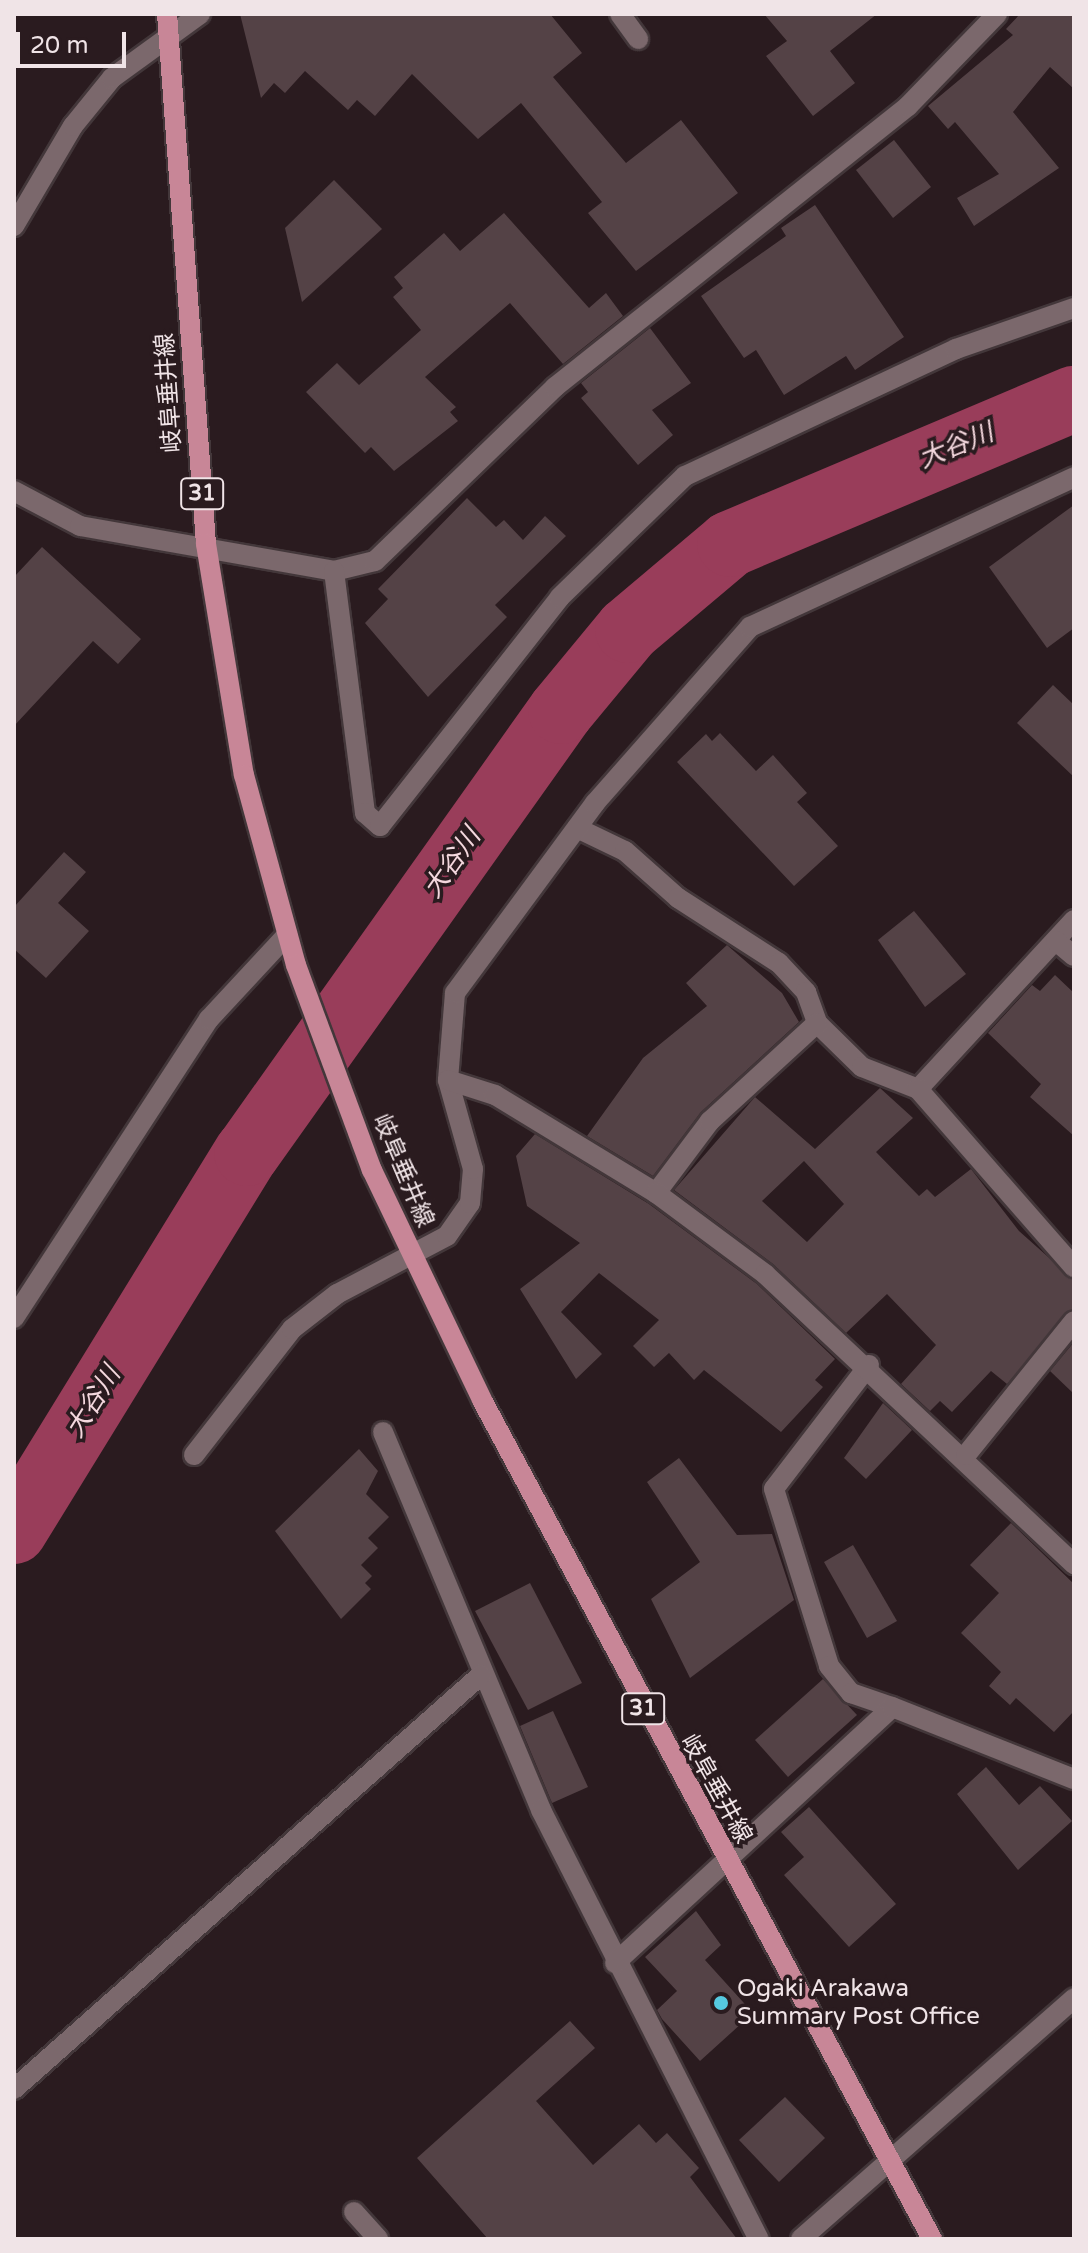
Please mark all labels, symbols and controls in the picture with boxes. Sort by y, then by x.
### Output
scale bar [20,16,130,66]
text: 20 m [30,31,88,60]
street label: 岐阜垂井線 [150,332,188,454]
water label: 大谷川 [914,417,998,475]
road number: 31 [180,476,224,512]
water label: 大谷川 [417,822,487,904]
street label: 岐阜垂井線 [366,1110,440,1232]
water label: 大谷川 [59,1361,127,1443]
road number: 31 [621,1691,665,1727]
street label: 岐阜垂井線 [674,1730,758,1848]
place label: Ogaki Arakawa Summary Post Office [737,1975,980,2031]
marker: Ogaki Arakawa Summary Post Office [712,1994,730,2012]

